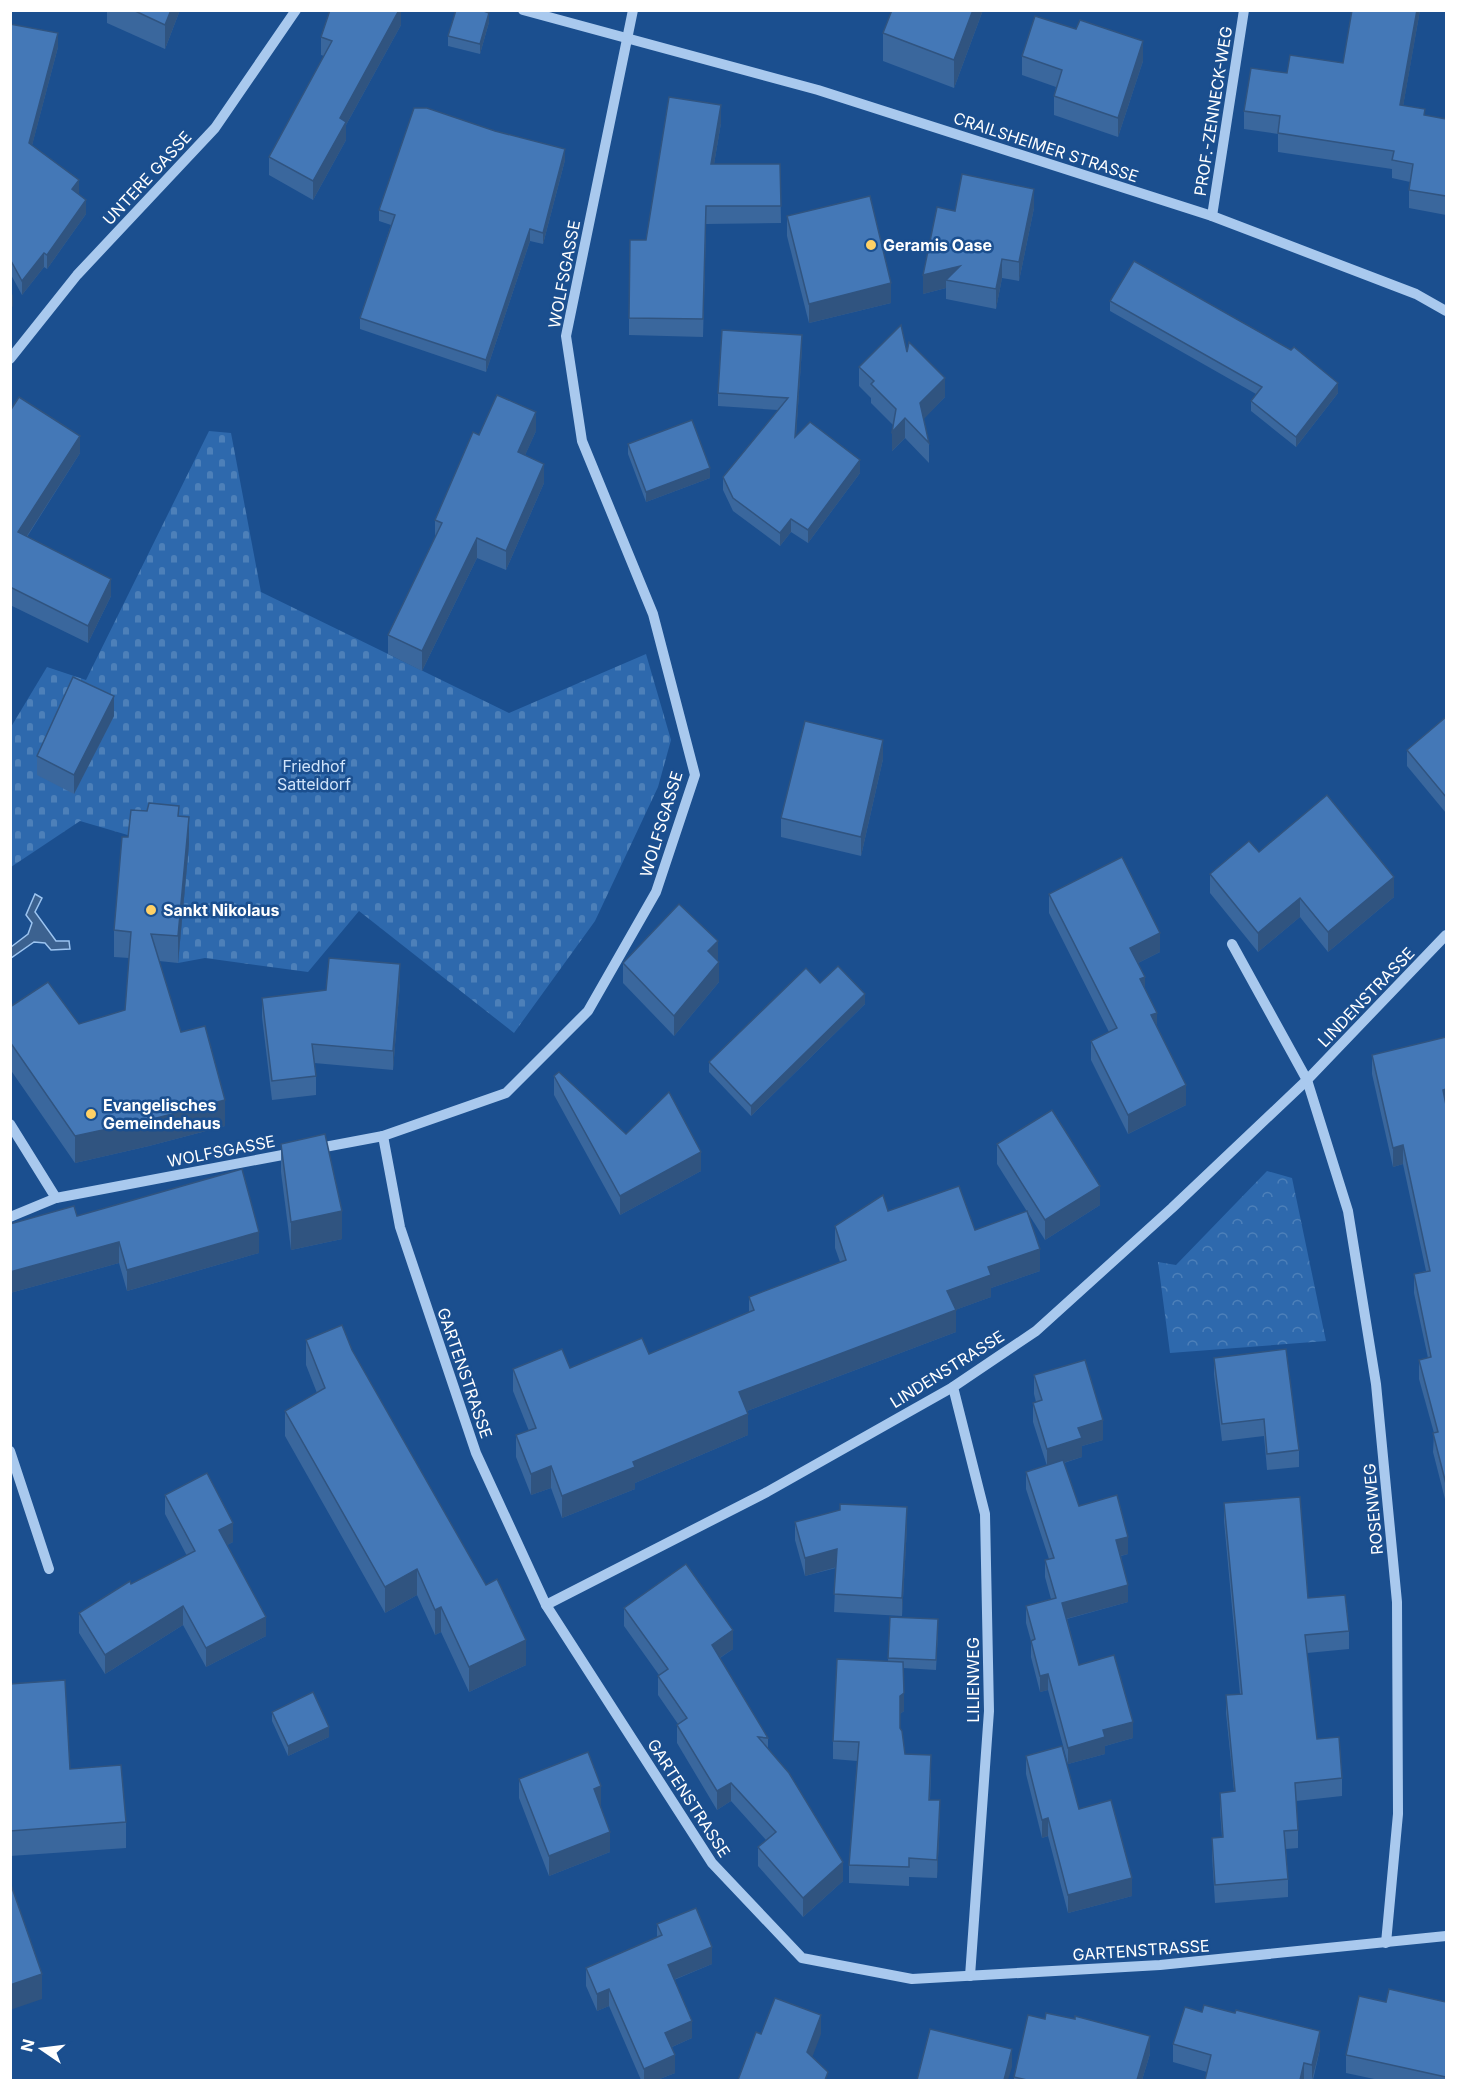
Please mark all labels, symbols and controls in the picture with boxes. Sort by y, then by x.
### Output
street label: PROF.-ZENNECK-WEG [1190,25,1236,197]
street label: CRAILSHEIMER STRASSE [951,108,1141,186]
street label: UNTERE GASSE [98,127,196,229]
street label: WOLFSGASSE [544,218,584,330]
place label: Geramis Oase [883,235,992,255]
marker: Geramis Oase [864,238,878,252]
park label: Friedhof Satteldorf [277,756,351,794]
street label: WOLFSGASSE [635,769,687,879]
place label: Sankt Nikolaus [163,900,280,920]
marker: Sankt Nikolaus [144,903,158,917]
street label: LINDENSTRASSE [1313,943,1419,1051]
place label: Evangelisches Gemeindehaus [103,1095,221,1133]
marker: Evangelisches Gemeindehaus [84,1107,98,1121]
street label: WOLFSGASSE [165,1131,277,1171]
street label: GARTENSTRASSE [433,1305,497,1441]
street label: LINDENSTRASSE [886,1326,1008,1412]
street label: ROSENWEG [1359,1462,1387,1556]
street label: LILIENWEG [963,1637,983,1723]
street label: GARTENSTRASSE [643,1735,735,1861]
street label: GARTENSTRASSE [1072,1935,1210,1965]
north arrow [12,2019,72,2079]
text: N [16,2037,39,2054]

